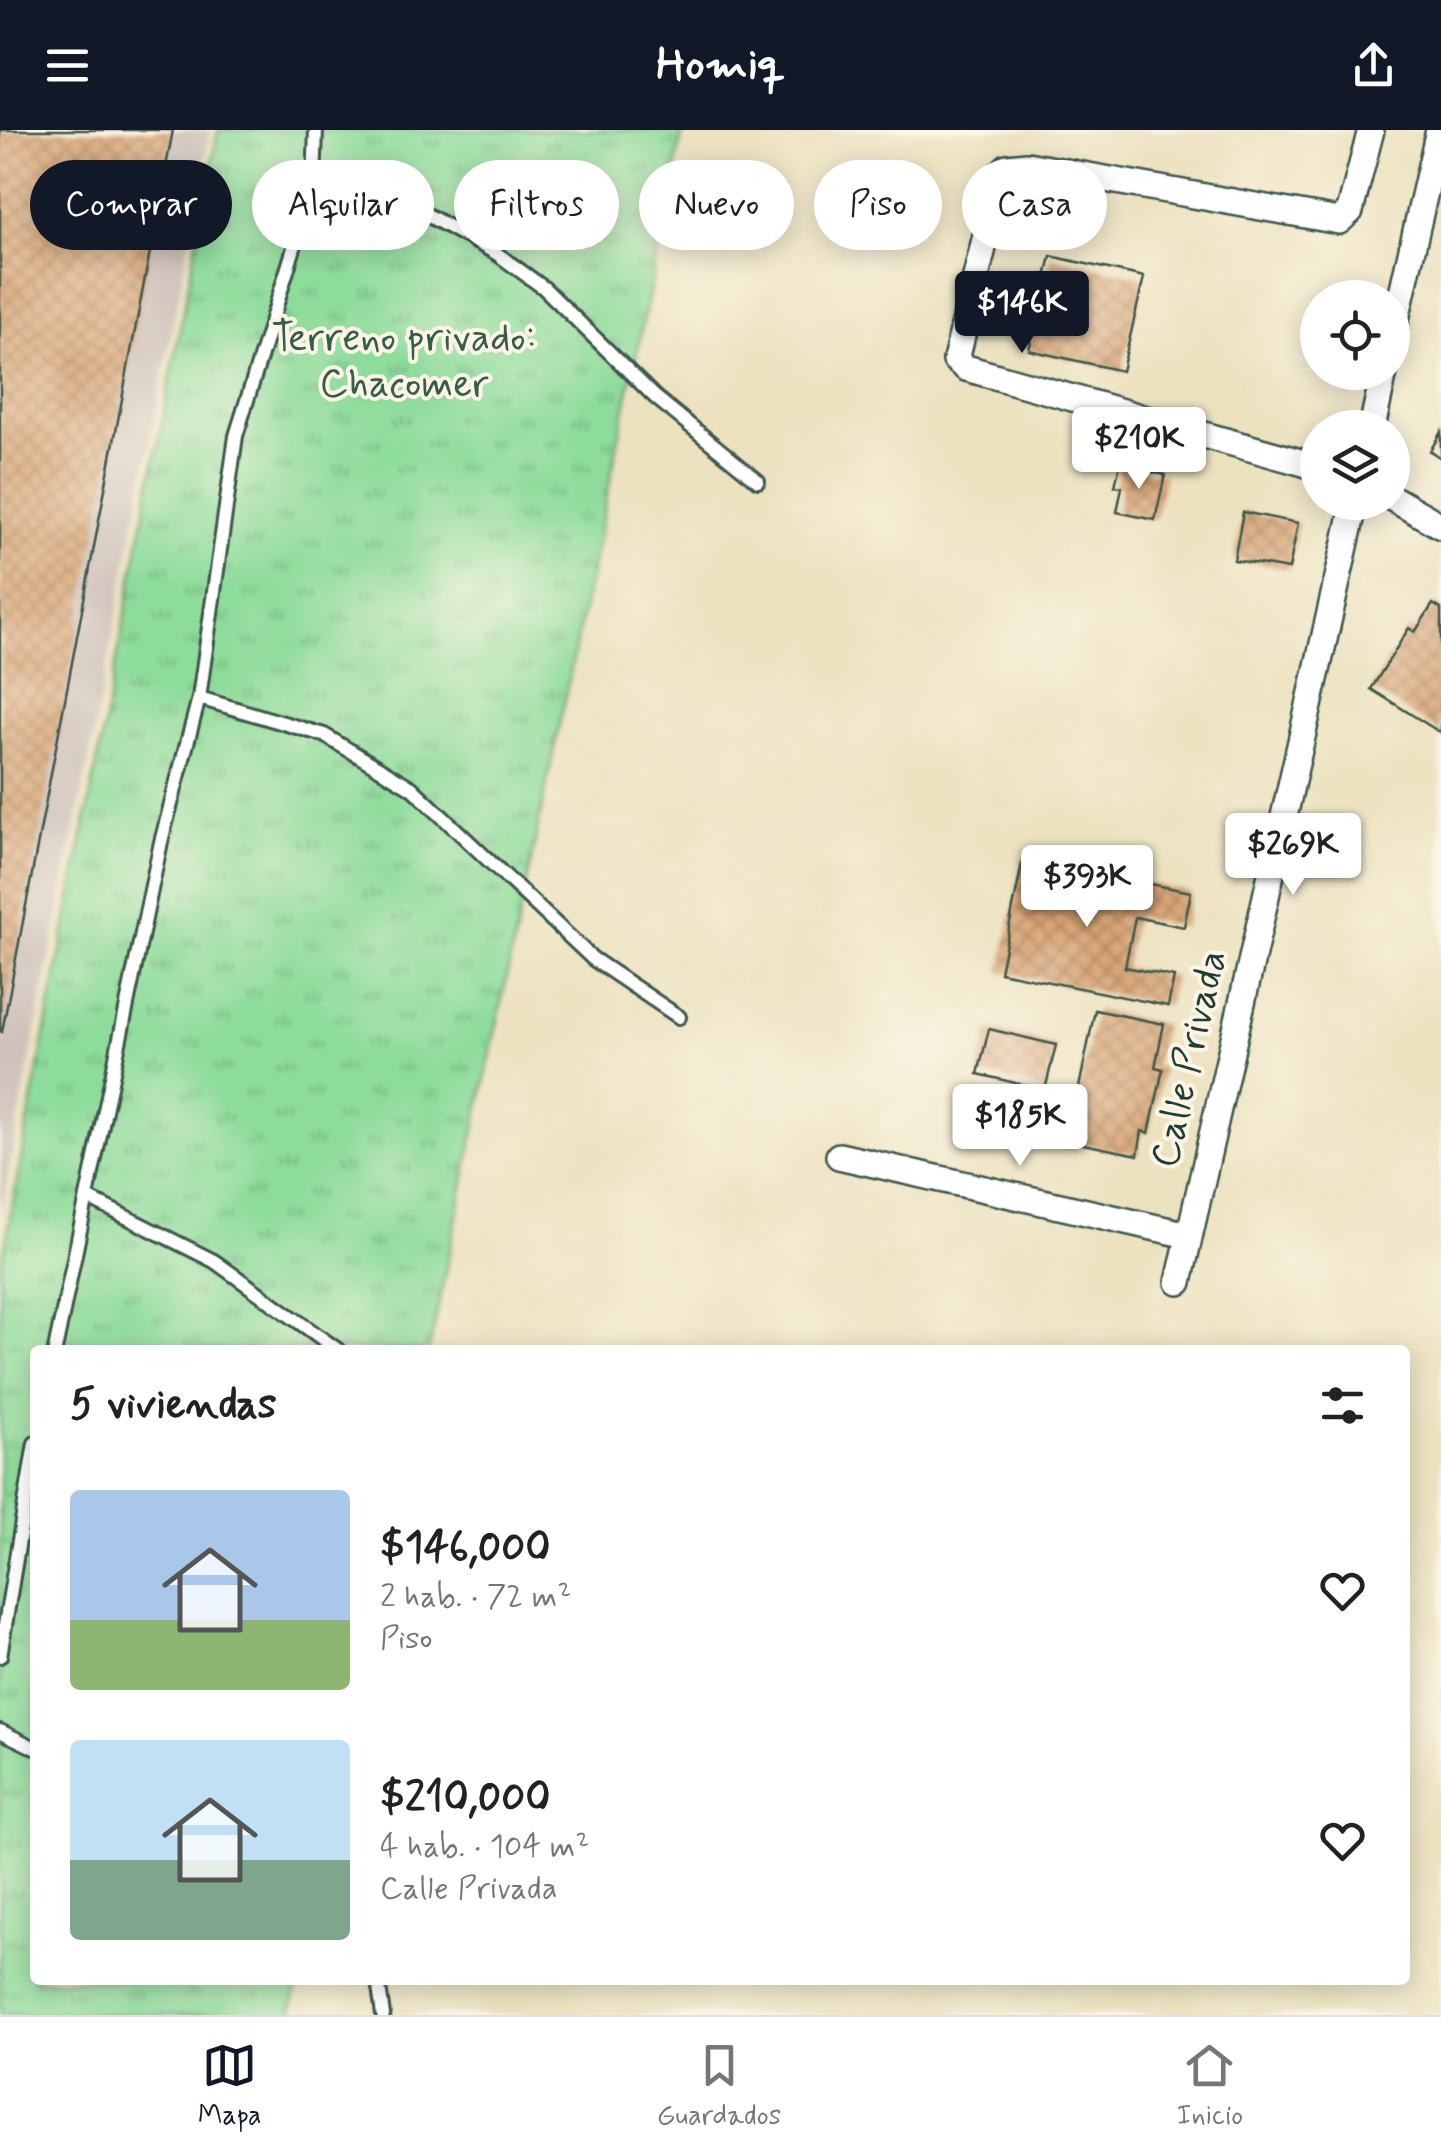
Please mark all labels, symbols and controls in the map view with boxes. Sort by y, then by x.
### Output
text: Homiq [656,36,785,95]
icon: menu [40,38,95,93]
icon: share [1346,38,1401,93]
chip: Comprar [30,160,232,250]
chip: Alquilar [252,160,434,250]
chip: Filtros [454,160,619,250]
chip: Nuevo [639,160,794,250]
chip: Piso [814,160,942,250]
chip: Casa [962,160,1107,250]
pin: $146K [952,271,1092,356]
map controls [1300,280,1410,520]
button: locate [1300,280,1410,390]
text: $146K [977,282,1067,324]
park label: Terreno privado: Chacomer [272,313,536,411]
pin: $210K [1069,407,1209,492]
button: layers [1300,410,1410,520]
text: $210K [1094,418,1184,460]
pin: $269K [1223,813,1363,898]
text: $269K [1247,824,1339,866]
pin: $393K [1017,845,1157,930]
text: $393K [1043,856,1131,898]
street label: Calle Privada [1140,945,1240,1173]
pin: $185K [950,1084,1090,1169]
text: $185K [974,1095,1066,1137]
text: 5 viviendas [70,1378,277,1433]
icon: filters [1315,1378,1370,1433]
text: $146,000 [380,1521,551,1576]
icon: home [150,1530,270,1650]
icon: heart [1315,1563,1370,1618]
text: 2 hab. · 72 m² [380,1576,571,1618]
text: Piso [380,1618,433,1660]
text: $210,000 [380,1771,550,1826]
icon: home [150,1780,270,1900]
icon: heart [1315,1813,1370,1868]
text: 4 hab. · 104 m² [380,1826,590,1868]
text: Calle Privada [380,1868,557,1910]
tab: Mapa [198,2038,261,2135]
tab: Guardados [657,2038,781,2135]
tab: Inicio [1177,2038,1243,2135]

